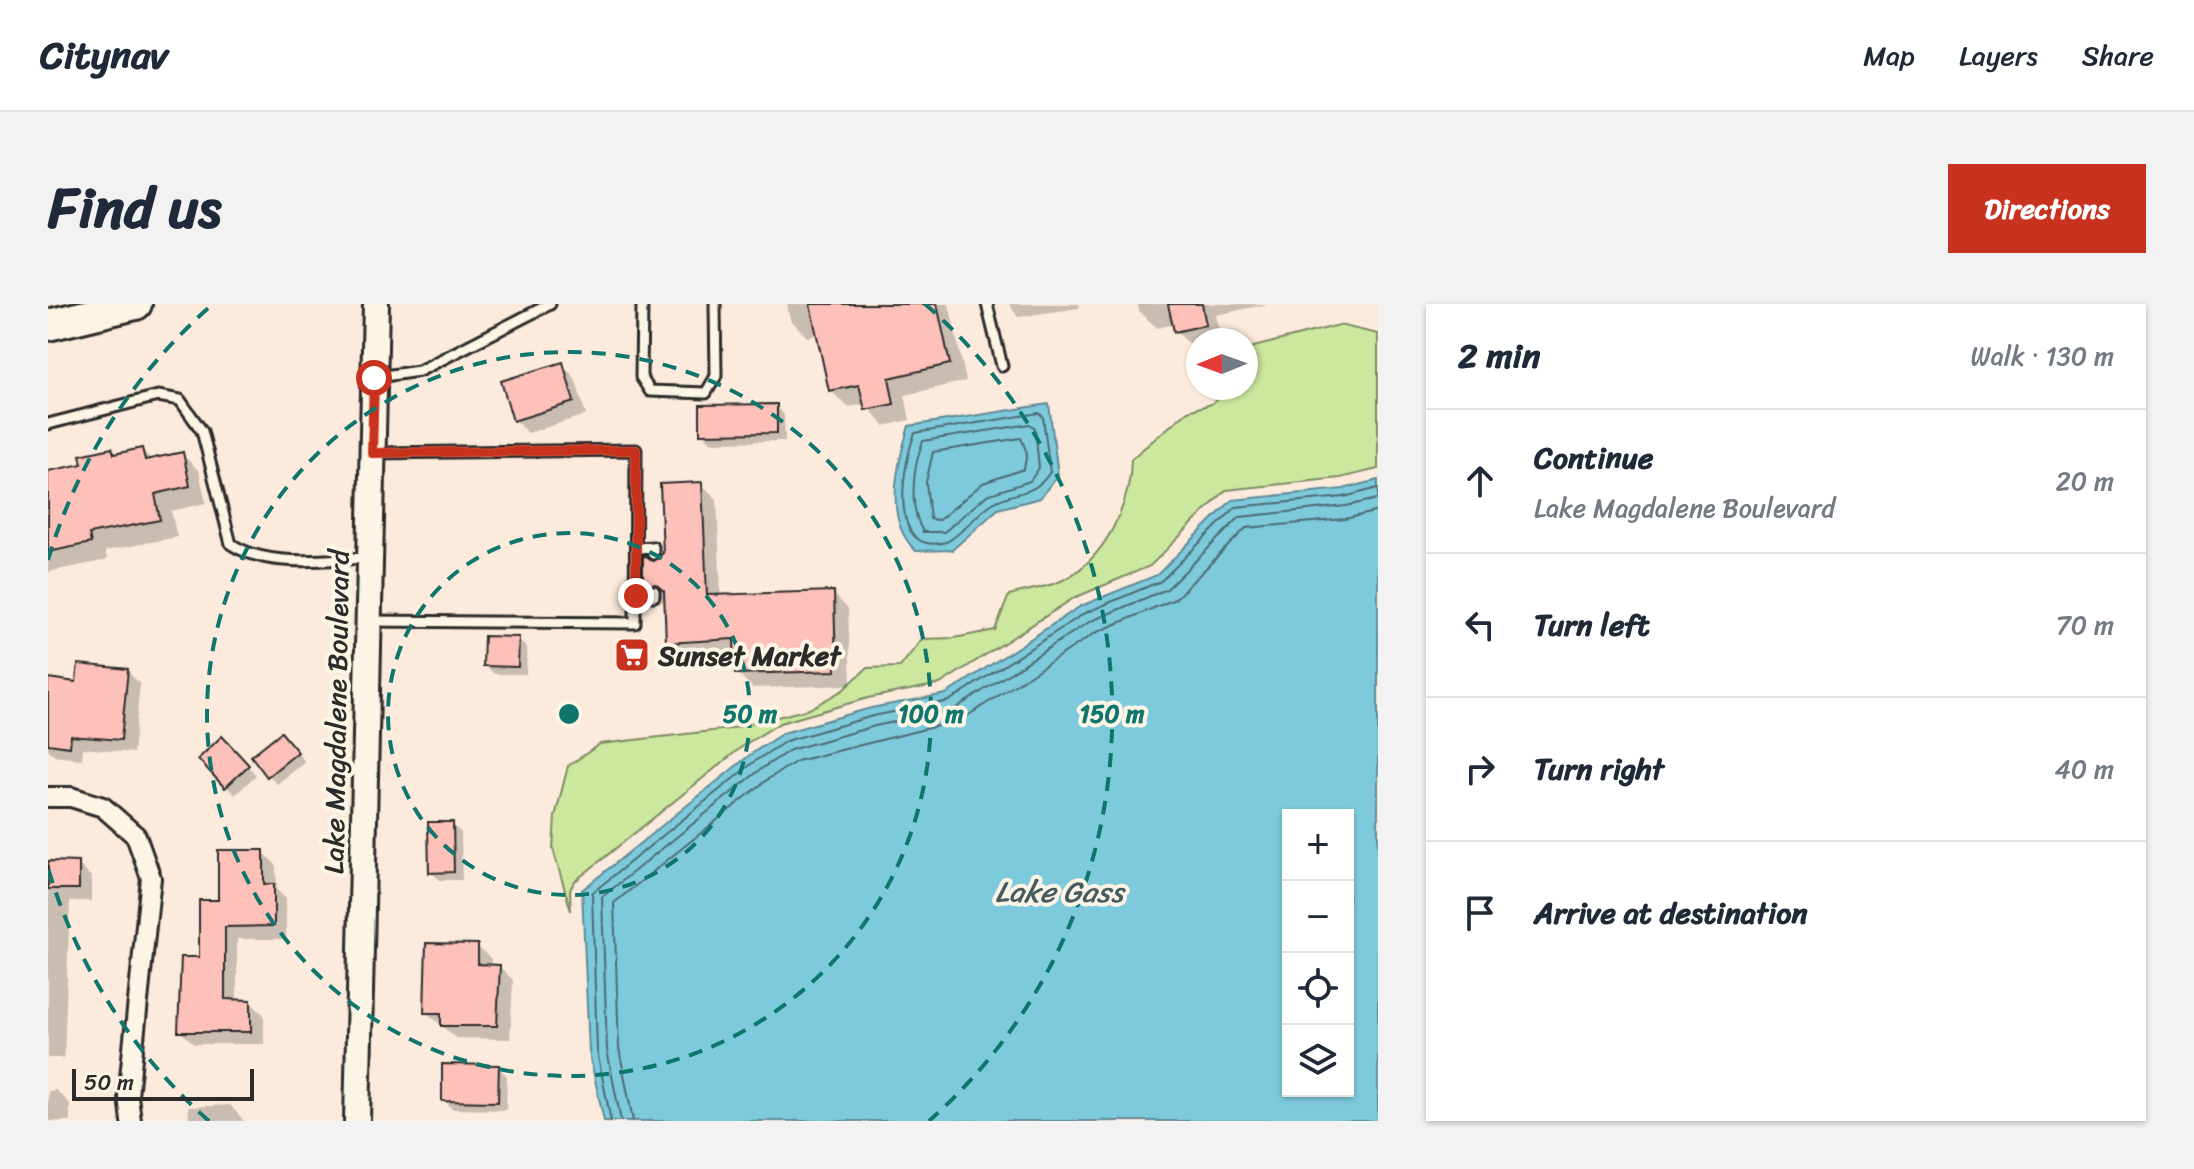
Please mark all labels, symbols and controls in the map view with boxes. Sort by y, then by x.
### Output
text: Citynav [40,22,168,89]
text: Map [1863,31,1915,80]
text: Layers [1959,31,2038,80]
text: Share [2082,31,2154,80]
text: Find us [48,159,221,258]
button: Directions [1948,164,2146,253]
text: 2 min [1458,326,1540,386]
north arrow [1186,328,1258,400]
text: Walk · 130 m [1971,333,2114,379]
route start [356,360,392,396]
text: Continue [1534,431,1653,485]
text: 20 m [2056,458,2114,504]
icon: ahead [1458,459,1502,503]
text: Lake Magdalene Boulevard [1534,485,1835,531]
street label: Lake Magdalene Boulevard [309,547,364,875]
route end [618,578,654,614]
text: Turn left [1534,598,1650,652]
text: 70 m [2056,602,2114,648]
icon: left [1458,603,1502,647]
place label: Sunset Market [657,631,842,680]
supermarket icon: Sunset Market [613,636,651,674]
text: 50 m [723,693,778,735]
text: 100 m [898,693,964,735]
text: 150 m [1080,693,1145,735]
centre of rings [555,700,583,728]
text: Turn right [1534,742,1664,796]
text: 40 m [2055,746,2114,792]
icon: right [1458,747,1502,791]
map controls [1282,809,1354,1097]
button: + [1282,809,1354,881]
water label: Lake Gass [995,865,1127,919]
button: − [1282,881,1354,953]
text: Arrive at destination [1534,886,1808,940]
icon: arrive [1458,891,1502,935]
button: locate [1282,953,1354,1025]
button: layers [1282,1025,1354,1097]
text: 50 m [84,1063,134,1102]
scale bar [72,1065,254,1101]

